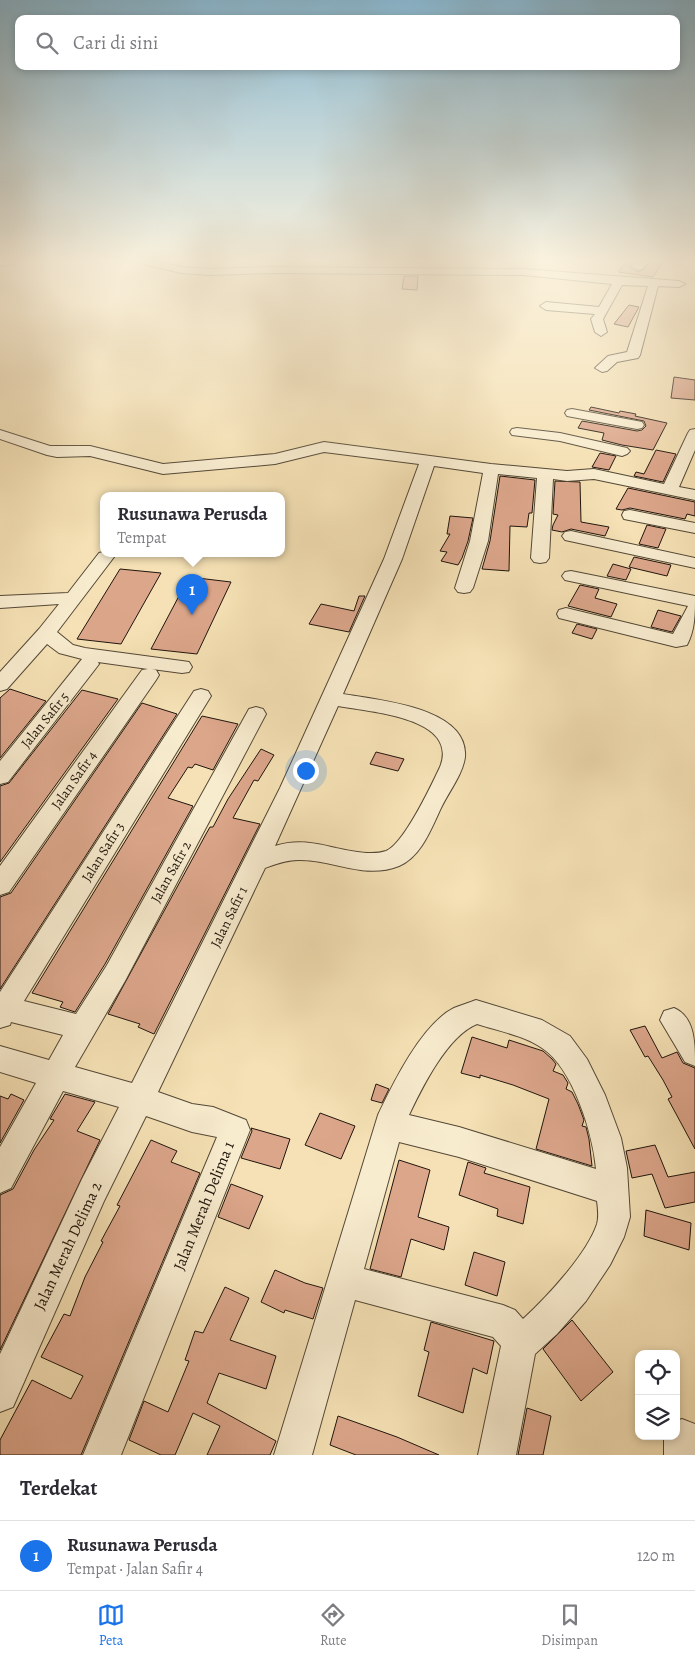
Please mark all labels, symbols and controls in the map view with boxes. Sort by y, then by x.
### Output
search box [15,15,680,70]
icon: search [33,29,61,57]
text: Cari di sini [73,30,158,56]
popup [100,492,285,557]
text: Rusunawa Perusda [117,501,268,527]
text: Tempat [117,527,167,549]
pin: 1 [176,574,208,615]
street label: Jalan Safir 5 [17,688,73,752]
street label: Jalan Safir 4 [47,747,101,813]
your location [293,758,319,784]
street label: Jalan Safir 3 [77,818,129,885]
street label: Jalan Safir 2 [146,837,196,906]
street label: Jalan Safir 1 [206,883,252,951]
street label: Jalan Merah Delima 1 [168,1138,240,1274]
street label: Jalan Merah Delima 2 [29,1178,108,1314]
map controls [635,1350,680,1440]
button: locate [635,1350,680,1395]
button: layers [635,1395,680,1440]
text: Terdekat [20,1474,98,1502]
text: Rusunawa Perusda [67,1532,218,1558]
text: 1 [33,1545,39,1567]
text: 120 m [637,1545,675,1567]
text: Tempat · Jalan Safir 4 [67,1558,203,1580]
tab: Peta [97,1601,125,1650]
tab: Rute [319,1601,347,1650]
tab: Disimpan [541,1601,598,1650]

